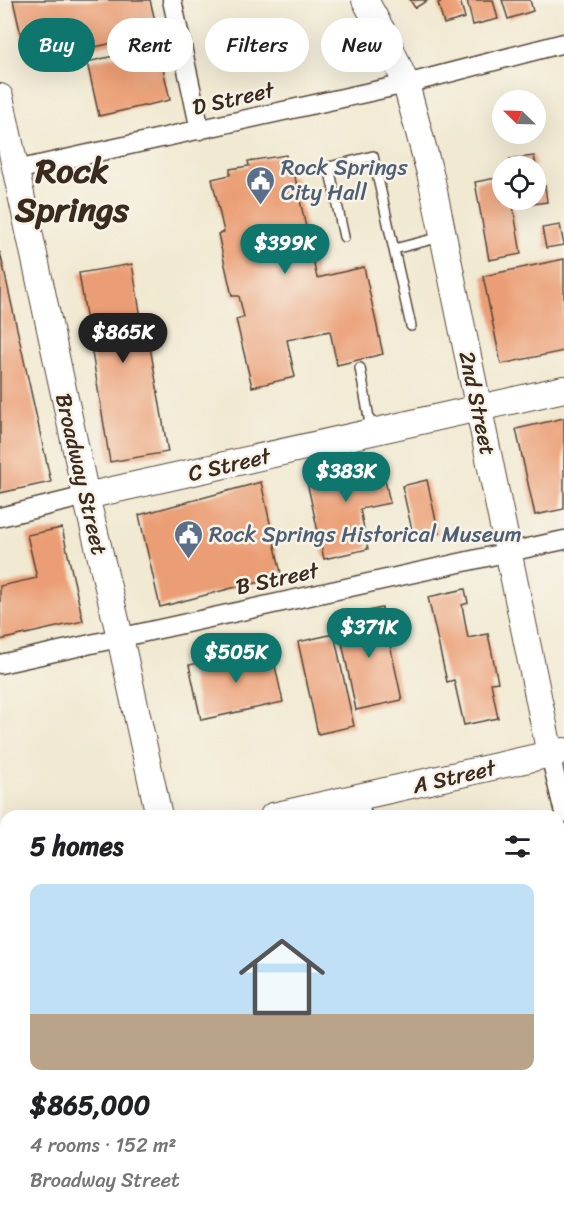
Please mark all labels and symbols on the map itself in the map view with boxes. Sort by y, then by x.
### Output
street label: D Street [188,70,279,127]
north arrow [492,90,546,144]
district label: Rock Springs [14,141,130,240]
place label: Rock Springs City Hall [281,148,408,212]
public building icon: Rock Springs City Hall [244,164,276,206]
pin: $399K [243,224,327,275]
pin: $865K [81,313,165,364]
street label: 2nd Street [447,347,508,459]
street label: Broadway Street [44,389,119,559]
street label: C Street [184,436,275,493]
pin: $383K [304,452,388,503]
place label: Rock Springs Historical Museum [209,515,522,554]
public building icon: Rock Springs Historical Museum [172,518,204,560]
street label: B Street [232,550,323,606]
pin: $371K [327,608,411,659]
pin: $505K [194,633,278,684]
street label: A Street [408,748,501,805]

